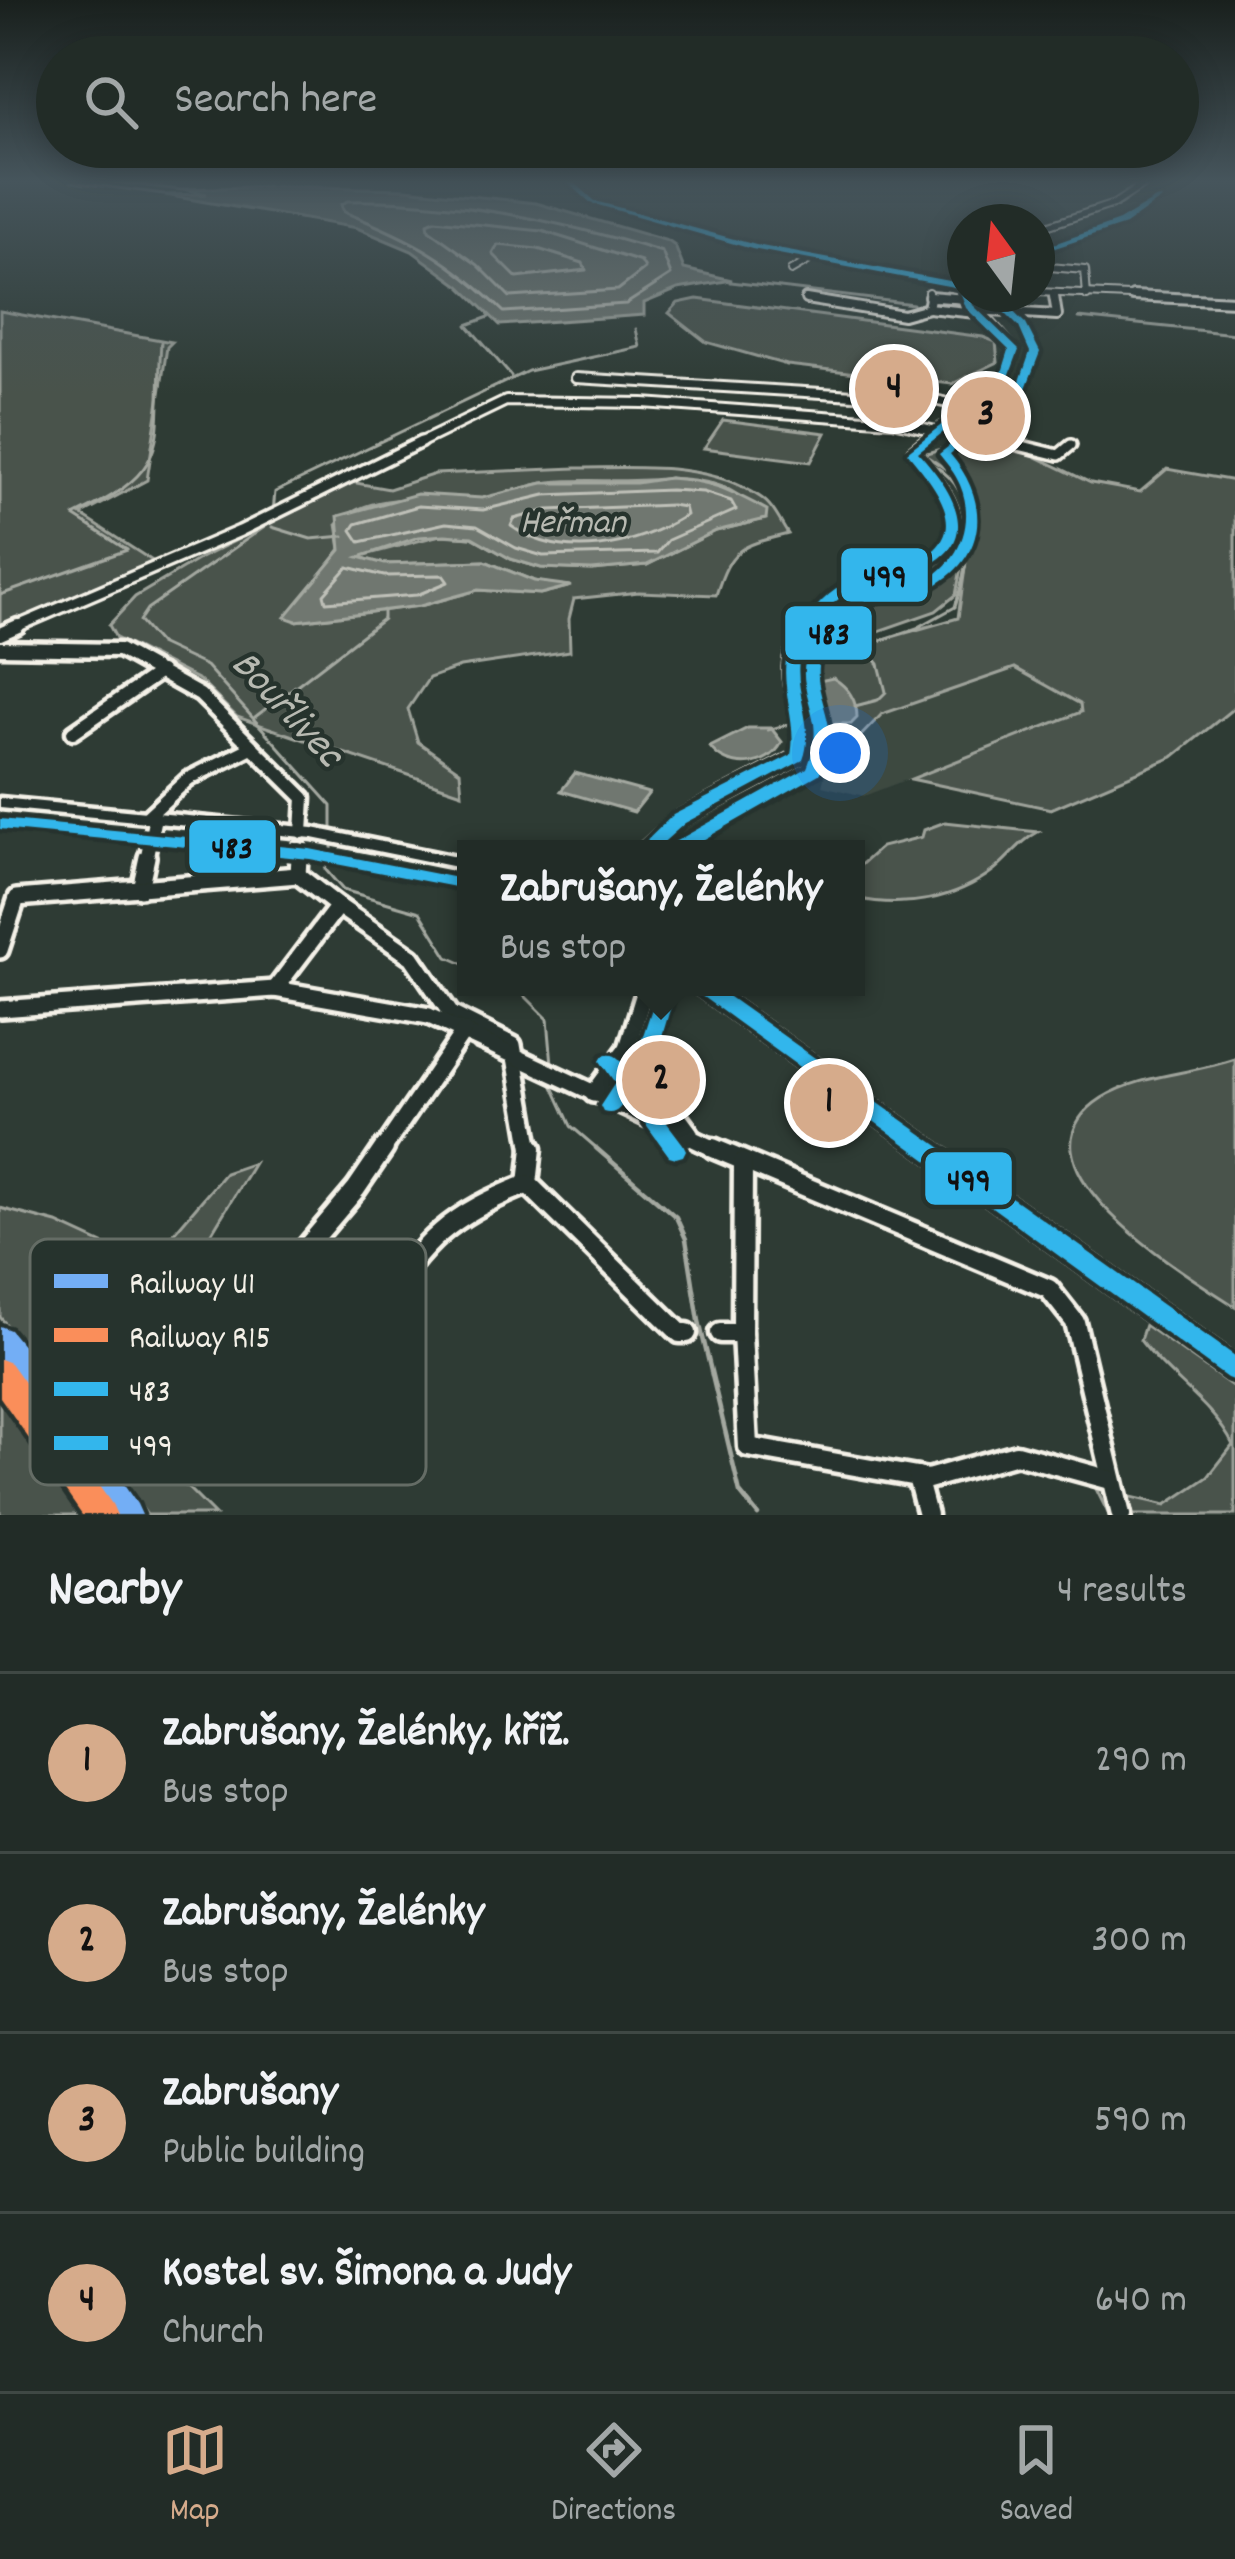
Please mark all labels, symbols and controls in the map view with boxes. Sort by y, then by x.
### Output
search box [36,36,1199,168]
icon: search [78,69,144,135]
text: Search here [174,70,377,134]
north arrow [947,204,1055,312]
pin: 4 [855,344,933,434]
pin: 3 [947,371,1025,461]
water label: Heřman [520,499,627,551]
line badge: 499 [839,546,930,604]
text: 499 [863,556,907,603]
line badge: 483 [783,604,874,662]
text: 483 [808,614,850,661]
water label: Bouřlivec [214,638,357,785]
your location [810,723,870,783]
line badge: 483 [187,818,278,875]
text: 483 [211,828,253,875]
popup [457,840,865,996]
text: Zabrušany, Želénky [500,859,822,923]
text: Bus stop [500,923,627,978]
pin: 2 [622,1035,700,1125]
pin: 1 [790,1058,868,1148]
line badge: 499 [923,1150,1014,1207]
text: 499 [947,1160,991,1207]
legend [30,1239,426,1485]
text: Railway U1 [129,1263,255,1310]
text: Railway R15 [129,1317,271,1364]
text: 483 [129,1371,171,1418]
text: 499 [129,1425,173,1472]
text: Nearby [48,1557,181,1629]
text: 4 results [1057,1566,1187,1621]
text: Zabrušany, Želénky, křiž. [162,1703,570,1767]
text: 1 [83,1735,91,1790]
text: 290 m [1095,1735,1187,1790]
text: Bus stop [162,1767,289,1822]
text: Zabrušany, Želénky [162,1883,484,1947]
text: 2 [78,1915,96,1970]
text: 300 m [1091,1915,1187,1970]
text: Bus stop [162,1947,289,2002]
text: Zabrušany [162,2063,338,2127]
text: 3 [78,2095,96,2150]
text: 590 m [1094,2095,1187,2150]
text: Public building [162,2127,365,2182]
text: Kostel sv. Šimona a Judy [162,2243,571,2307]
text: 4 [79,2275,95,2330]
text: 640 m [1095,2275,1187,2330]
text: Church [162,2307,264,2362]
tab: Map [162,2417,228,2536]
tab: Directions [551,2417,676,2536]
tab: Saved [1000,2417,1073,2536]

